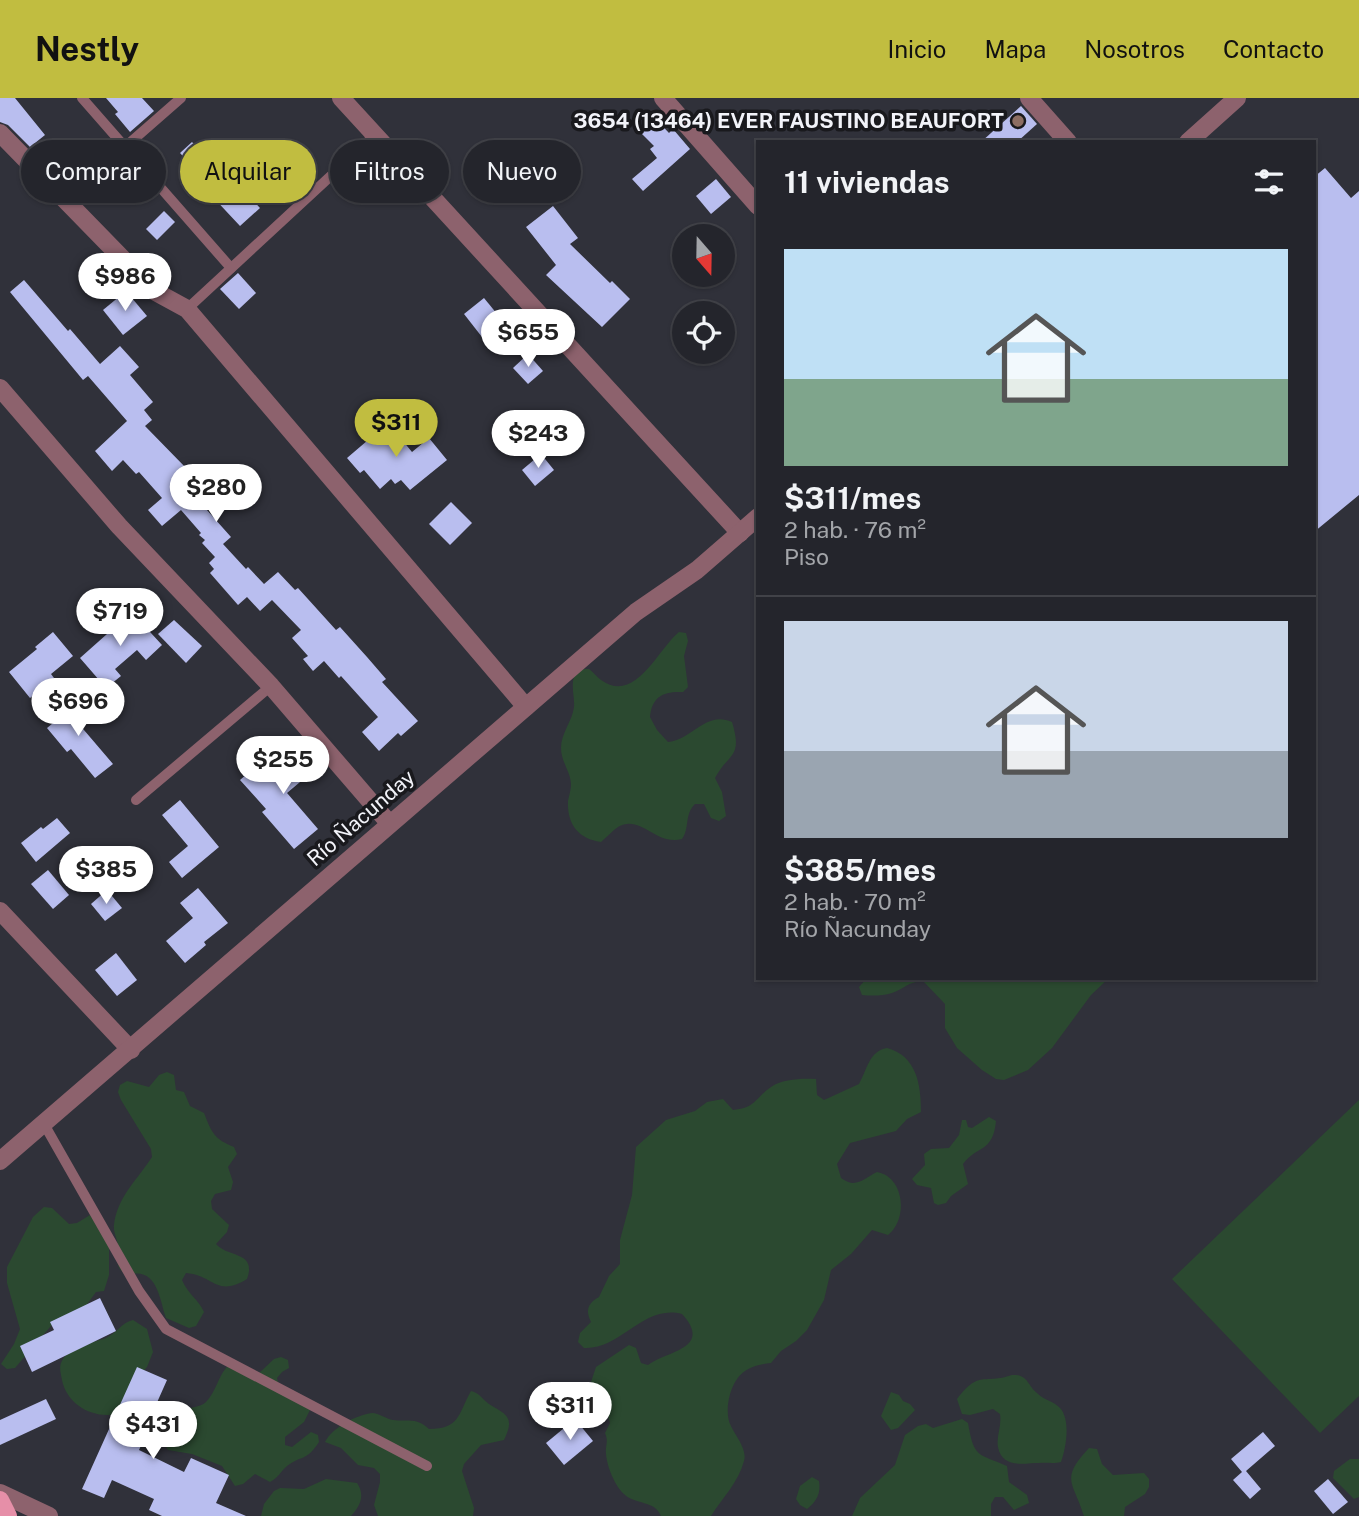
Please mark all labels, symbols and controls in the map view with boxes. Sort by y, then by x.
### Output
text: Nestly [35,30,139,68]
text: Inicio [887,35,946,63]
text: Mapa [984,35,1046,63]
text: Nosotros [1084,35,1185,63]
text: Contacto [1223,35,1324,63]
place label: 3654 (13464) EVER FAUSTINO BEAUFORT [574,108,1004,133]
marker: 3654 (13464) EVER FAUSTINO BEAUFORT [1010,113,1026,129]
chip: Comprar [21,140,166,203]
chip: Alquilar [180,140,316,203]
chip: Filtros [330,140,449,203]
chip: Nuevo [463,140,581,203]
icon: filters [1250,163,1288,201]
text: 11 viviendas [784,164,950,200]
north arrow [672,224,735,287]
map controls [672,224,735,364]
pin: $986 [84,254,166,313]
text: $986 [94,262,156,289]
icon: home [973,295,1099,421]
button: locate [672,301,735,364]
pin: $655 [487,310,569,369]
text: $655 [497,318,559,345]
pin: $311 [355,400,437,459]
text: $311 [371,408,421,435]
pin: $243 [497,410,579,470]
text: $243 [508,419,568,446]
pin: $280 [175,464,257,524]
text: $280 [186,473,246,500]
text: $311/mes [784,480,921,516]
text: 2 hab. · 76 m² [784,516,926,543]
text: Piso [784,543,829,570]
pin: $719 [79,588,161,648]
text: $719 [92,597,148,624]
icon: home [973,667,1099,793]
pin: $696 [37,678,119,738]
text: $696 [47,687,109,714]
pin: $255 [242,736,324,796]
text: $255 [252,745,314,772]
street label: Río Ñacunday [302,764,420,871]
pin: $385 [65,846,147,906]
text: $385/mes [784,852,936,888]
text: $385 [75,855,137,882]
text: 2 hab. · 70 m² [784,888,926,915]
text: Río Ñacunday [784,915,931,942]
pin: $311 [529,1382,611,1442]
text: $311 [545,1391,595,1418]
pin: $431 [112,1402,194,1461]
text: $431 [125,1410,181,1437]

